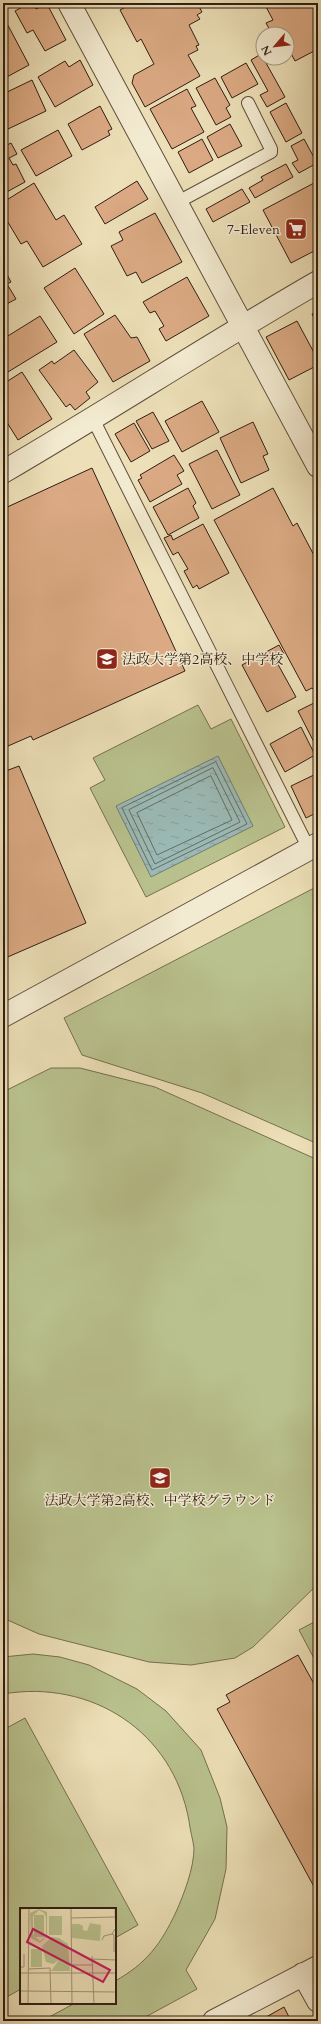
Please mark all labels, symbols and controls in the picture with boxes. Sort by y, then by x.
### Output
north arrow [255,26,295,66]
text: N [258,42,275,58]
supermarket icon: 7-Eleven [283,216,309,242]
place label: 7-Eleven [227,220,280,239]
school or university icon: 法政大学第2高校、中学校 [94,646,120,672]
place label: 法政大学第2高校、中学校 [122,650,283,669]
school or university icon: 法政大学第2高校、中学校グラウンド [147,1465,173,1491]
place label: 法政大学第2高校、中学校グラウンド [44,1491,276,1510]
inset map [20,1908,116,2004]

